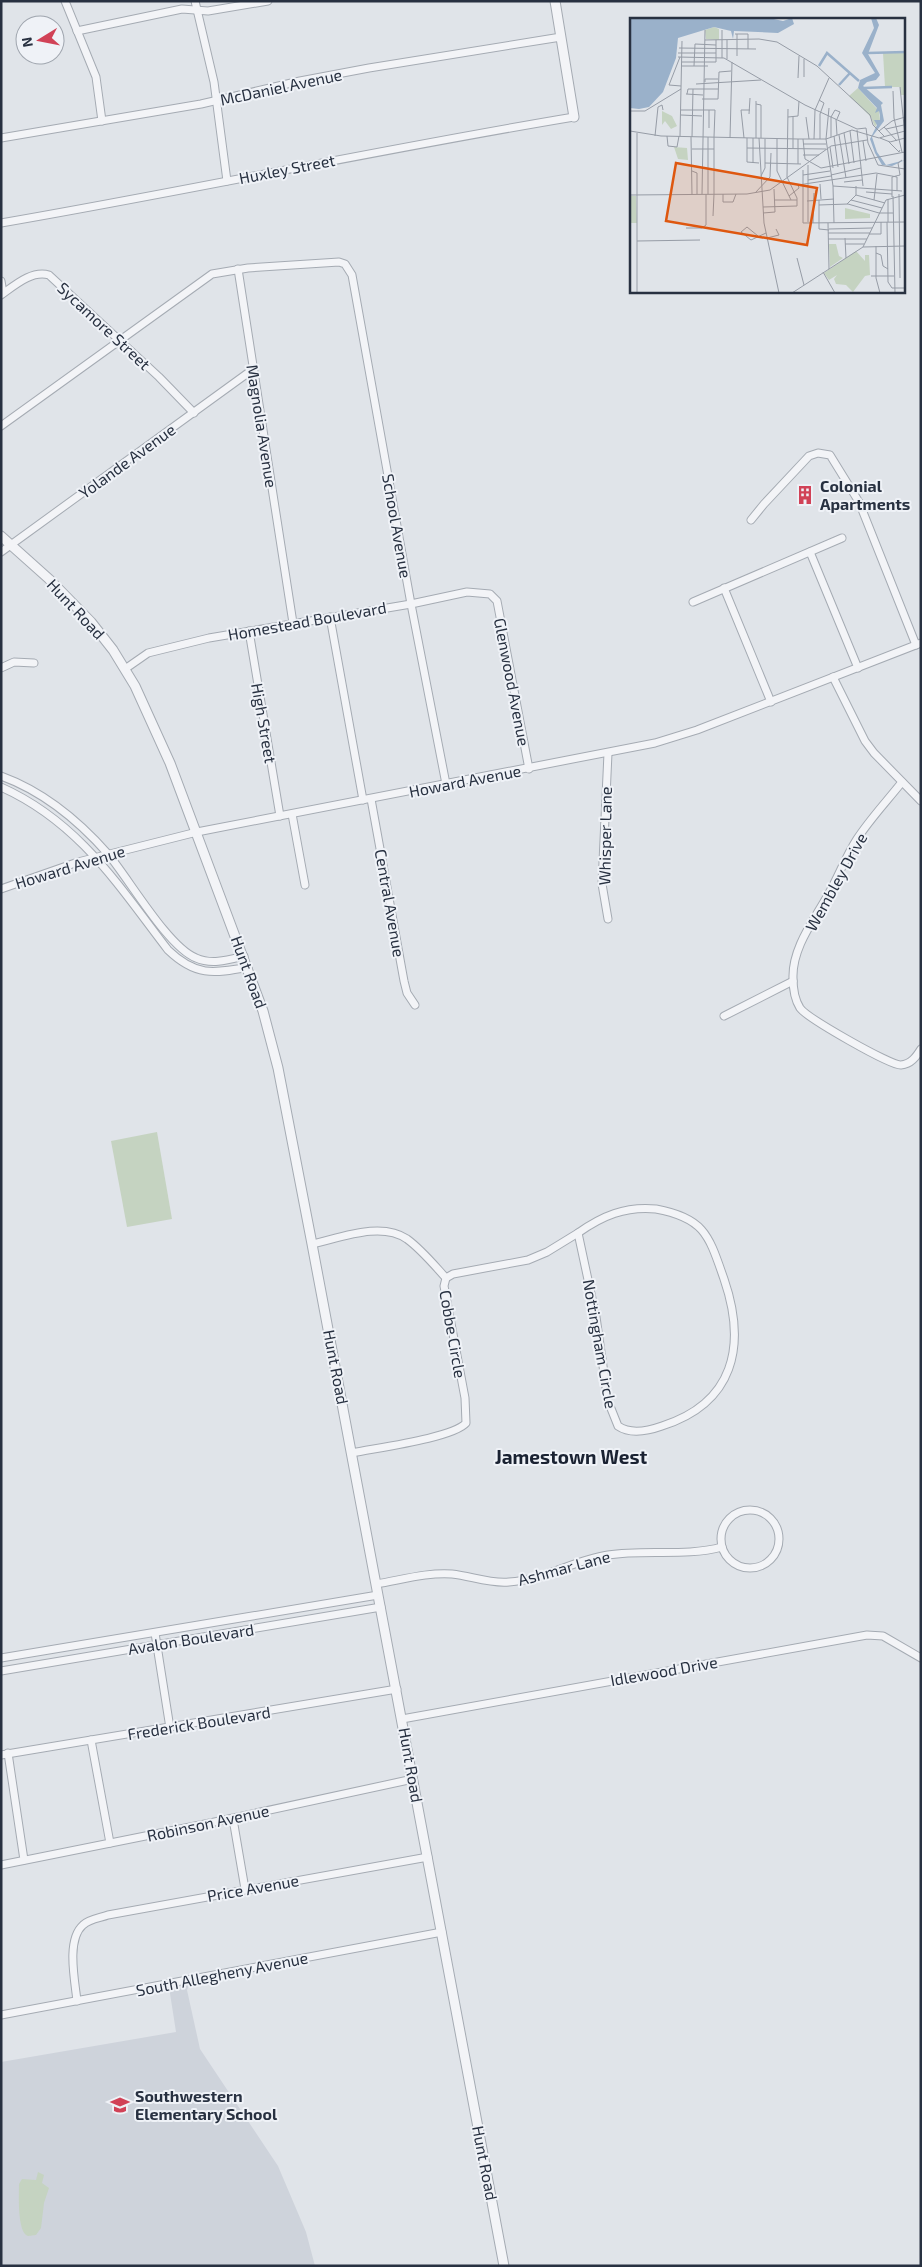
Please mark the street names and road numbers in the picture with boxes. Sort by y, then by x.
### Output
street label: McDaniel Avenue [218,64,344,109]
street label: Huxley Street [237,150,337,187]
street label: Sycamore Street [54,278,155,373]
street label: Magnolia Avenue [243,363,282,489]
street label: Yolande Avenue [75,419,179,502]
street label: School Avenue [379,472,416,579]
street label: Hunt Road [44,575,109,643]
street label: Homestead Boulevard [226,597,388,644]
street label: Glenwood Avenue [491,616,534,748]
street label: High Street [248,681,281,764]
street label: Howard Avenue [407,760,523,801]
street label: Whisper Lane [594,786,615,886]
street label: Wembley Drive [801,829,870,934]
street label: Howard Avenue [13,841,127,892]
street label: Central Avenue [372,847,409,958]
street label: Hunt Road [228,933,271,1011]
street label: Nottingham Circle [580,1278,621,1410]
street label: Cobbe Circle [436,1288,471,1379]
street label: Hunt Road [320,1328,353,1406]
street label: Ashmar Lane [516,1546,612,1589]
street label: Avalon Boulevard [126,1619,255,1658]
street label: Idlewood Drive [609,1652,719,1689]
street label: Frederick Boulevard [126,1702,272,1743]
street label: Hunt Road [396,1726,427,1804]
street label: Robinson Avenue [145,1800,271,1845]
street label: Price Avenue [206,1870,300,1905]
street label: South Allegheny Avenue [134,1948,310,2000]
street label: Hunt Road [469,2124,502,2202]

